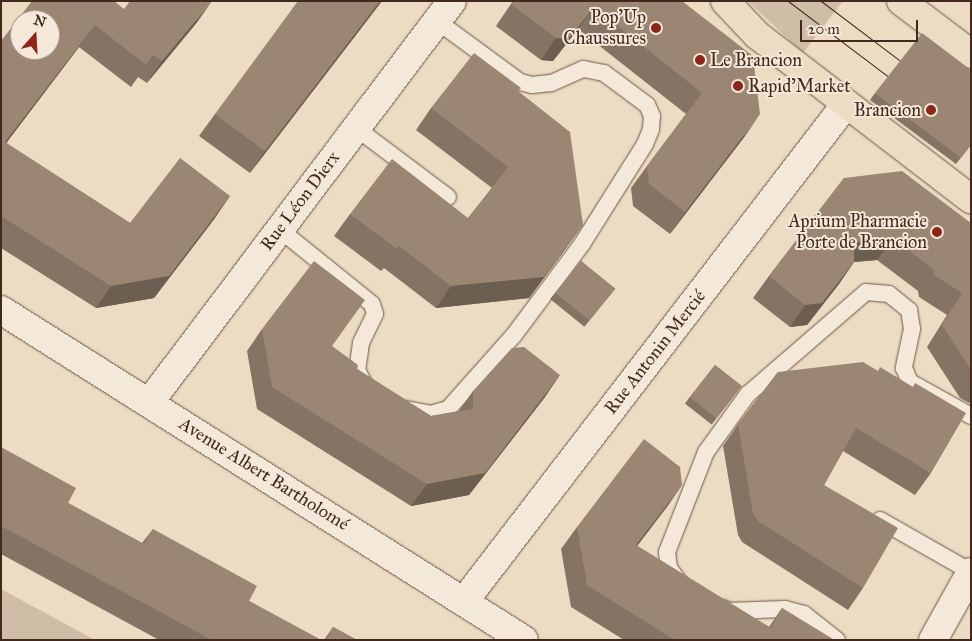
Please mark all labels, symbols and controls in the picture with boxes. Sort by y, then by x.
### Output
place label: Pop'Up Chaussures [563,7,646,50]
north arrow [10,10,60,60]
scale bar [802,10,920,42]
text: N [31,11,48,31]
text: 20 m [808,20,840,38]
marker: Pop'Up Chaussures [650,22,662,34]
place label: Le Brancion [710,49,802,71]
marker: Le Brancion [694,54,706,66]
place label: Rapid'Market [748,75,851,97]
marker: Rapid'Market [732,80,744,92]
place label: Brancion [854,99,921,121]
marker: Brancion [925,104,937,116]
street label: Rue Léon Dierx [256,147,344,255]
place label: Aprium Pharmacie Porte de Brancion [788,211,927,253]
marker: Aprium Pharmacie Porte de Brancion [931,226,943,238]
street label: Rue Antonin Mercié [600,286,710,418]
street label: Avenue Albert Bartholomé [175,413,353,535]

